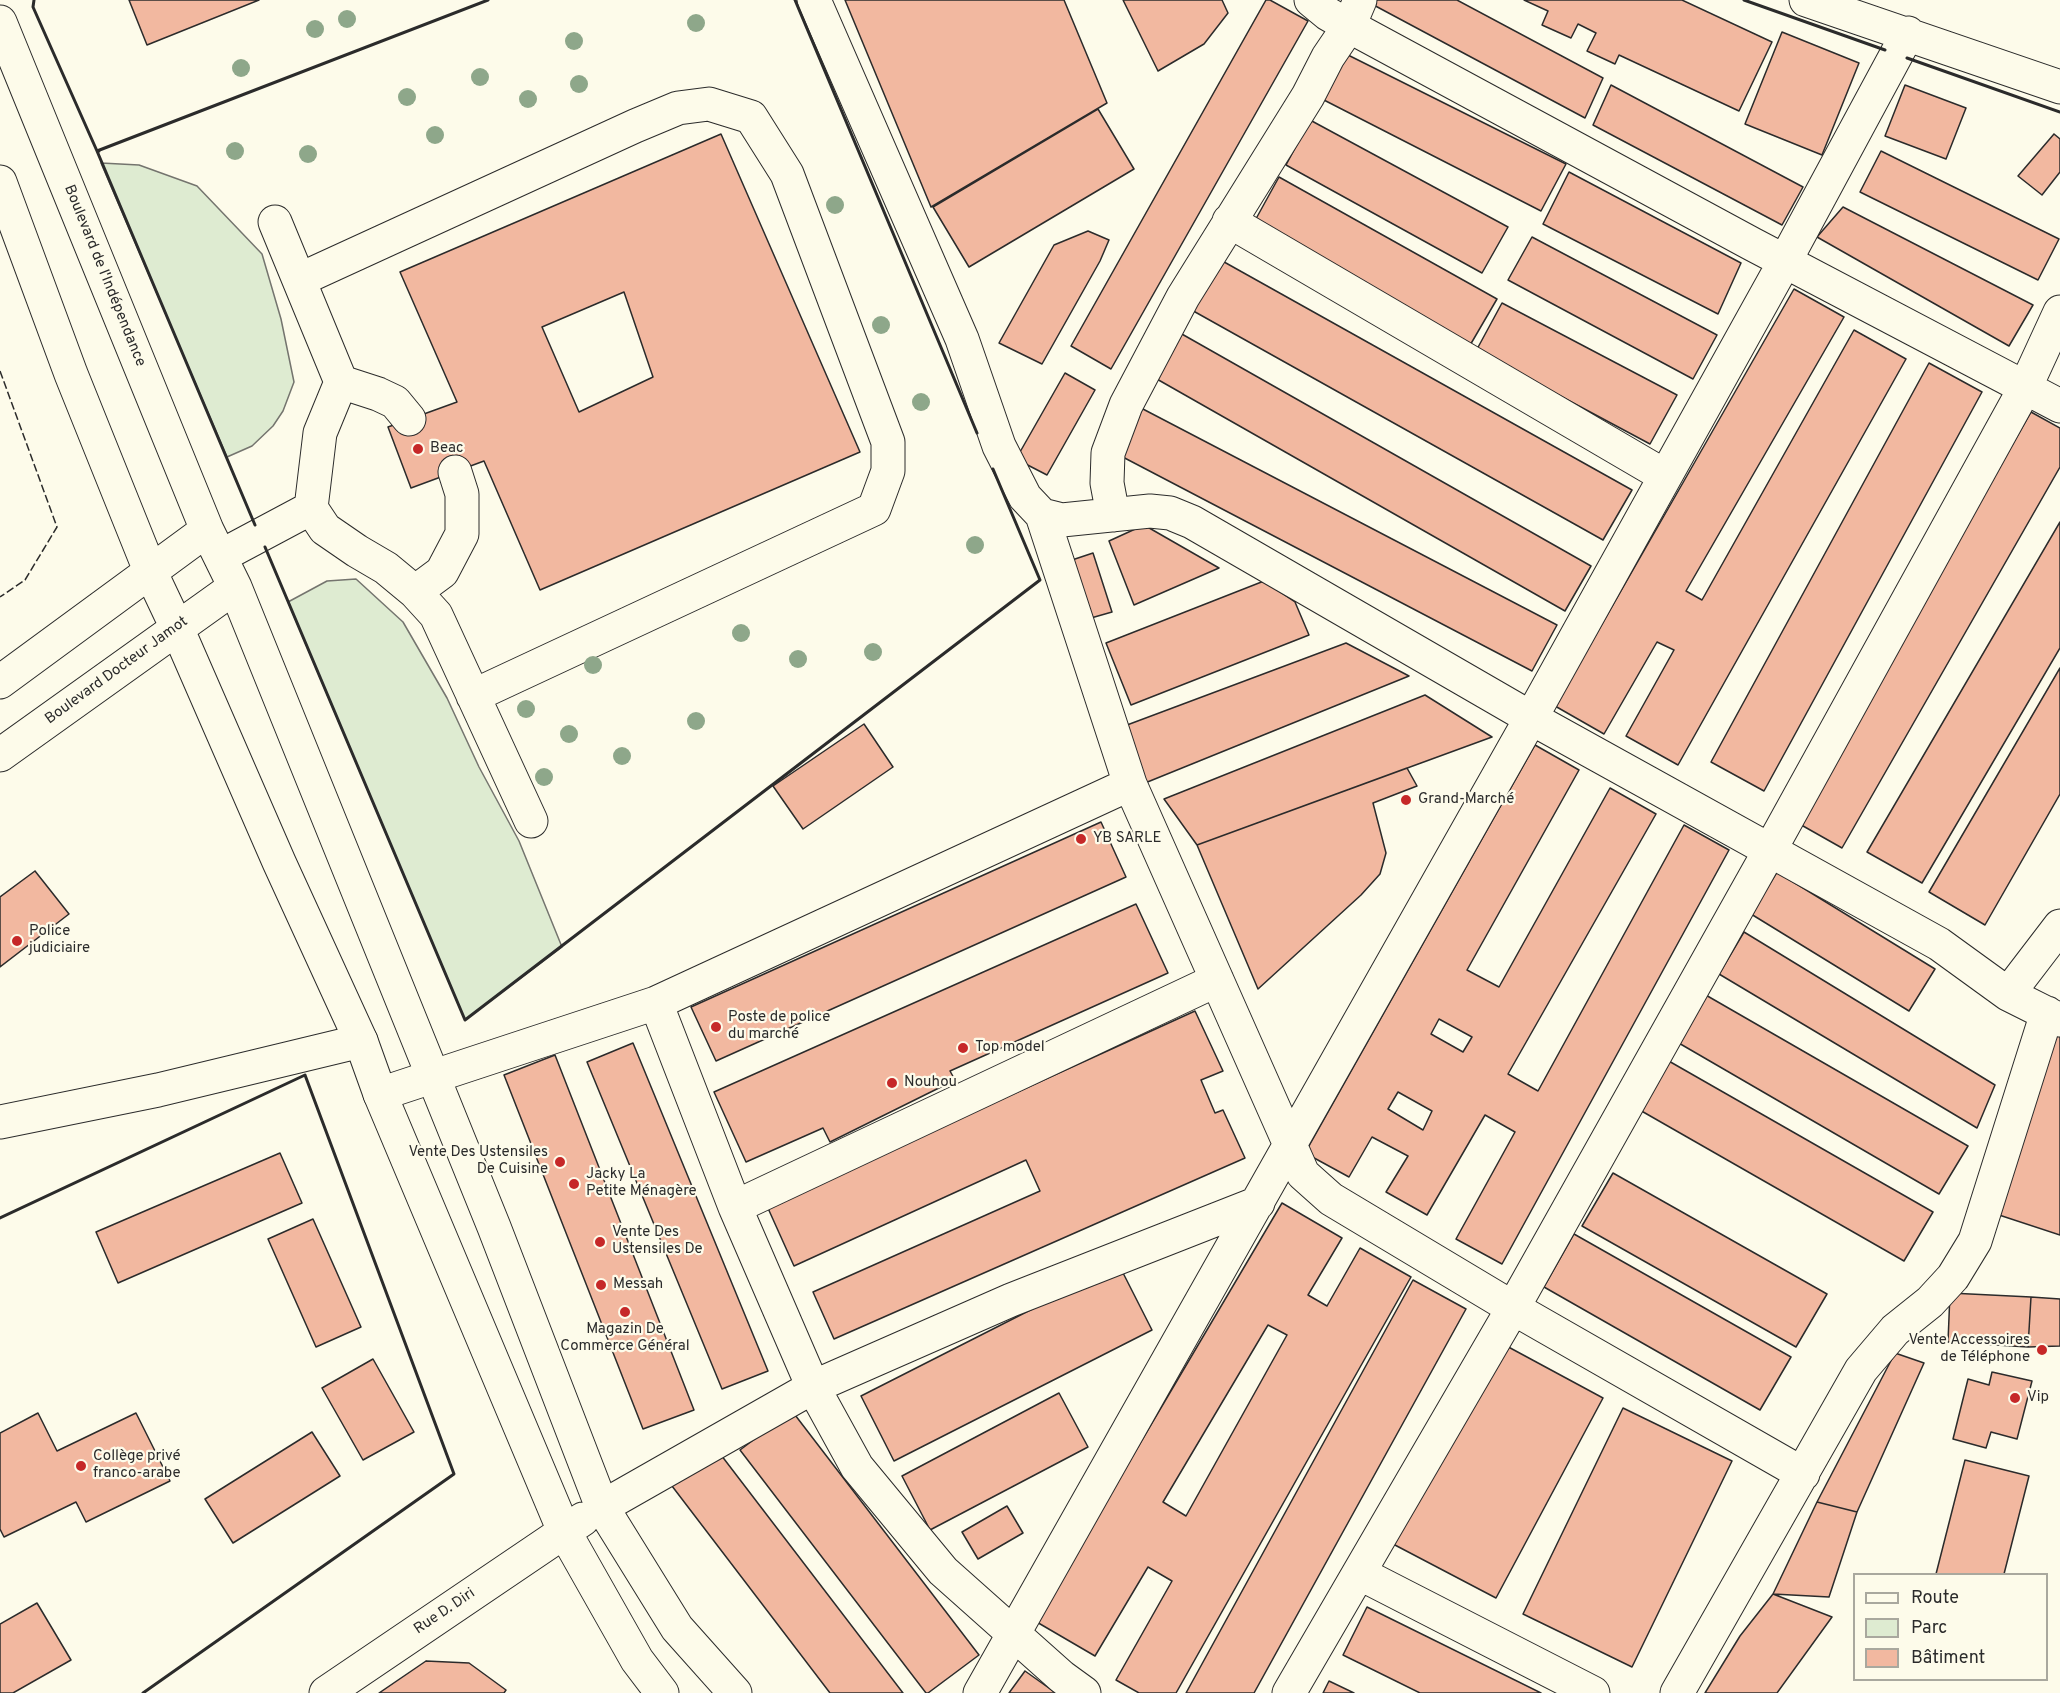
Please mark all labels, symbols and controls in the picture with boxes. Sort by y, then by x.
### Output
street label: Boulevard de l'Indépendance [59,182,149,370]
place label: Beac [430,440,464,458]
marker: Beac [411,442,425,456]
street label: Boulevard Docteur Jamot [42,613,192,729]
place label: Grand-Marché [1418,791,1514,809]
marker: Grand-Marché [1399,793,1413,807]
place label: YB SARLE [1093,830,1161,848]
marker: YB SARLE [1074,832,1088,846]
place label: Police judiciaire [29,923,90,958]
marker: Police judiciaire [10,934,24,948]
place label: Poste de police du marché [728,1009,830,1044]
marker: Poste de police du marché [709,1020,723,1034]
place label: Top model [975,1039,1045,1057]
marker: Top model [956,1041,970,1055]
place label: Nouhou [904,1074,957,1092]
marker: Nouhou [885,1076,899,1090]
place label: Vente Des Ustensiles De Cuisine [409,1144,548,1179]
marker: Vente Des Ustensiles De Cuisine [553,1155,567,1169]
place label: Jacky La Petite Ménagère [586,1166,697,1201]
marker: Jacky La Petite Ménagère [567,1177,581,1191]
place label: Vente Des Ustensiles De [612,1224,703,1259]
marker: Vente Des Ustensiles De [593,1235,607,1249]
place label: Messah [613,1276,663,1294]
marker: Messah [594,1278,608,1292]
marker: Magazin De Commerce Général [618,1305,632,1319]
place label: Magazin De Commerce Général [560,1321,690,1356]
place label: Vente Accessoires de Téléphone [1908,1332,2030,1367]
marker: Vente Accessoires de Téléphone [2035,1343,2049,1357]
place label: Vip [2027,1389,2049,1407]
marker: Vip [2008,1391,2022,1405]
place label: Collège privé franco-arabe [93,1448,181,1483]
marker: Collège privé franco-arabe [74,1459,88,1473]
legend [1853,1573,2048,1681]
street label: Rue D. Diri [411,1585,479,1639]
text: Route [1911,1587,1959,1610]
text: Parc [1911,1617,1947,1640]
text: Bâtiment [1911,1647,1985,1670]

